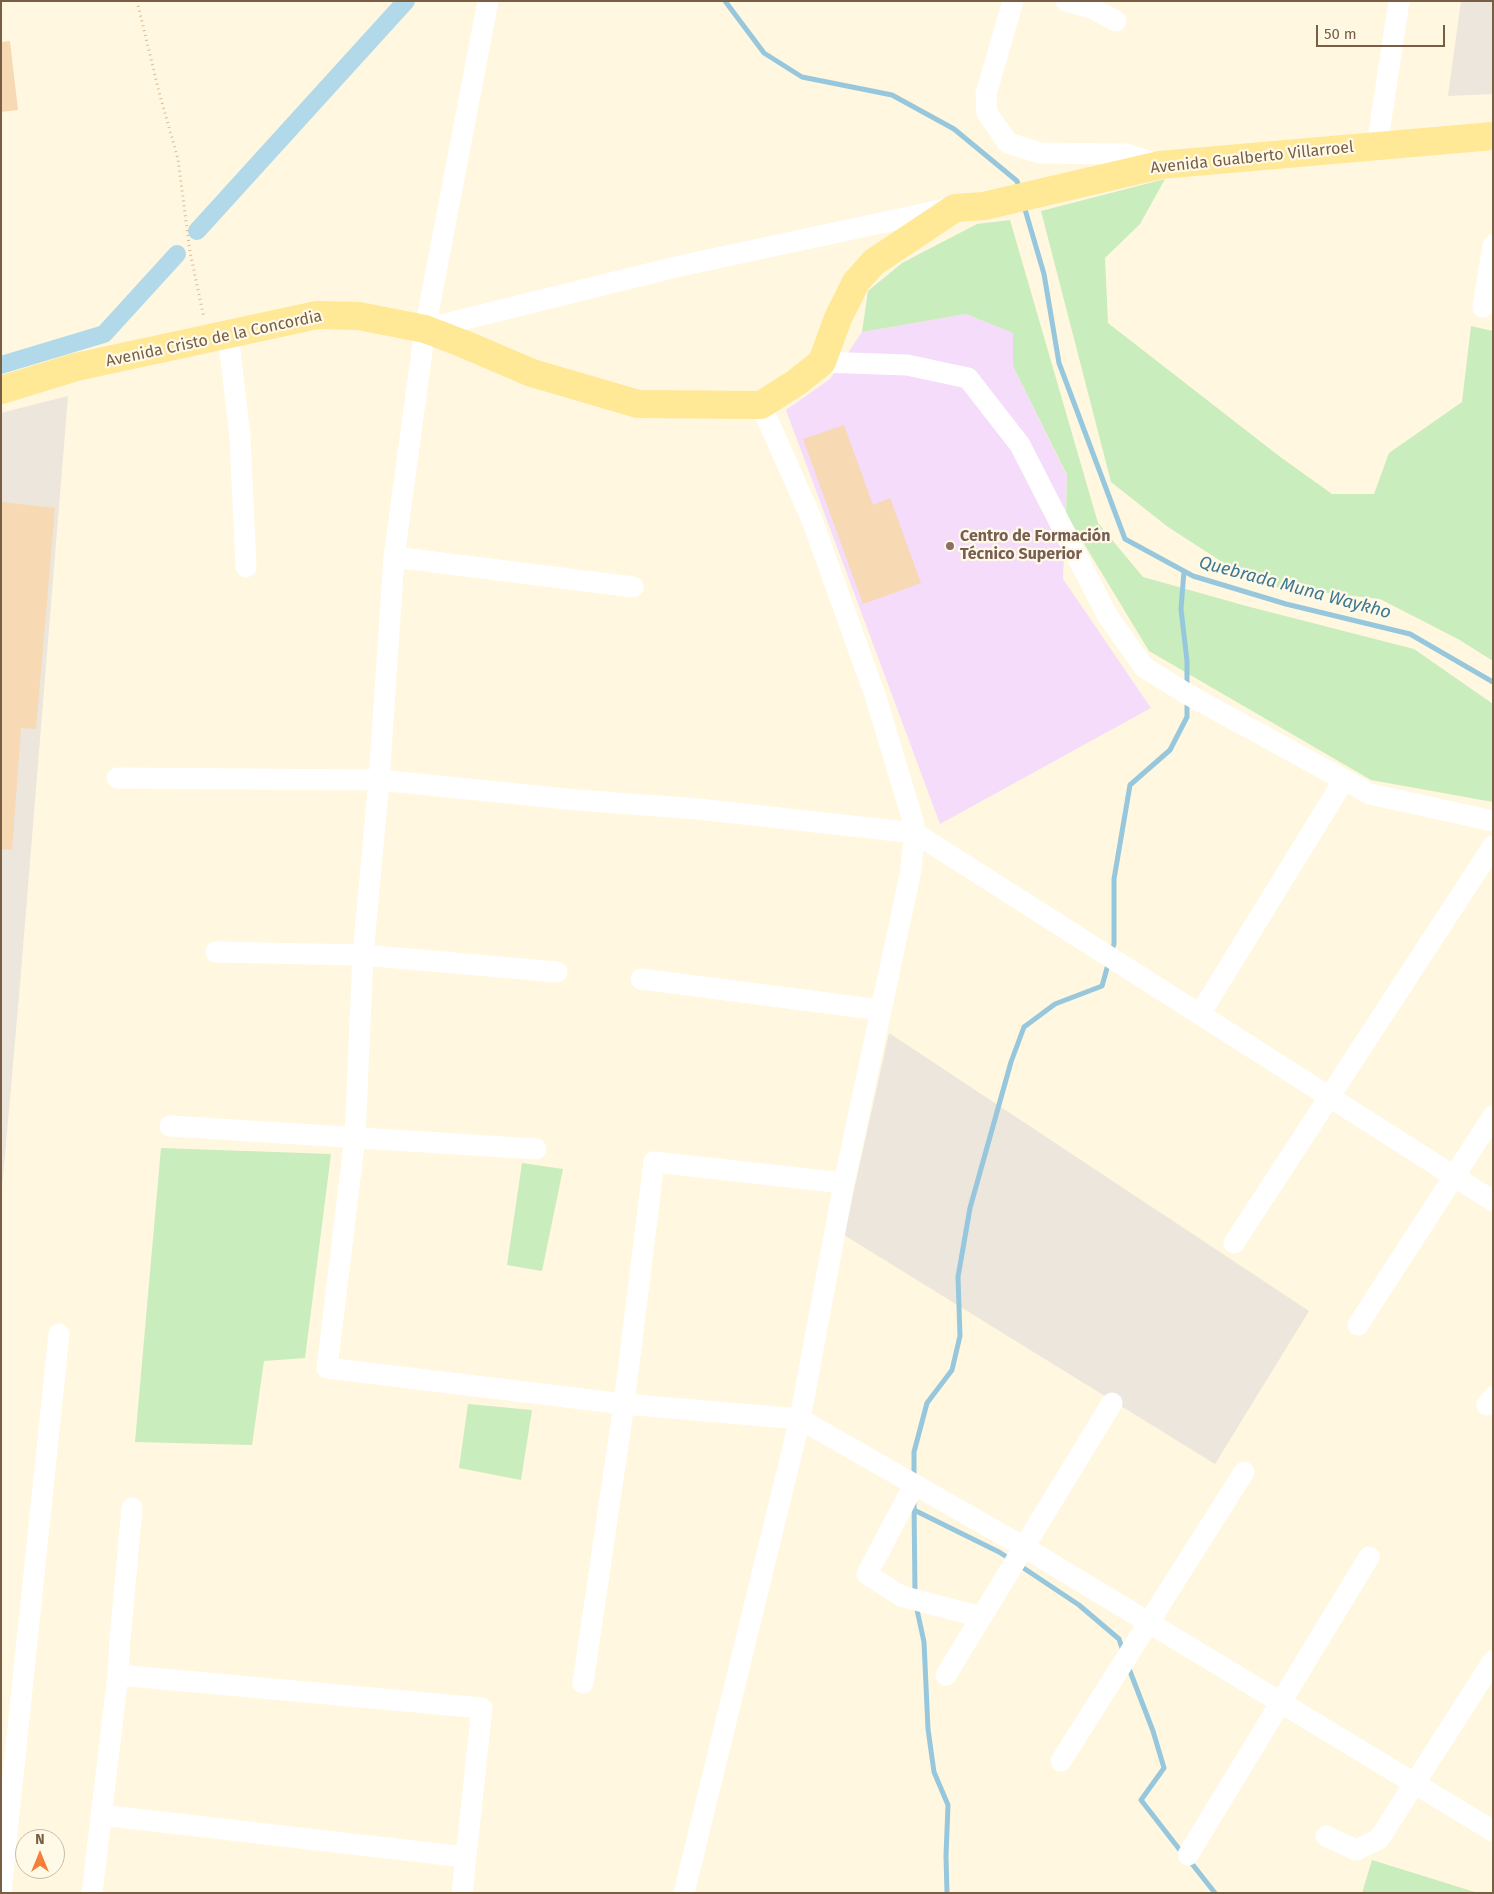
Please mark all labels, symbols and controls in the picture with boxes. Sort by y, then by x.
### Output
scale bar [1319,15,1448,47]
text: 50 m [1324,25,1357,43]
street label: Avenida Gualberto Villarroel [1149,138,1355,178]
street label: Avenida Cristo de la Concordia [104,307,324,371]
place label: Centro de Formación Técnico Superior [960,527,1110,565]
marker: Centro de Formación Técnico Superior [944,540,956,552]
water label: Quebrada Muna Waykho [1196,552,1394,624]
north arrow [15,1829,65,1879]
text: N [35,1831,45,1848]

